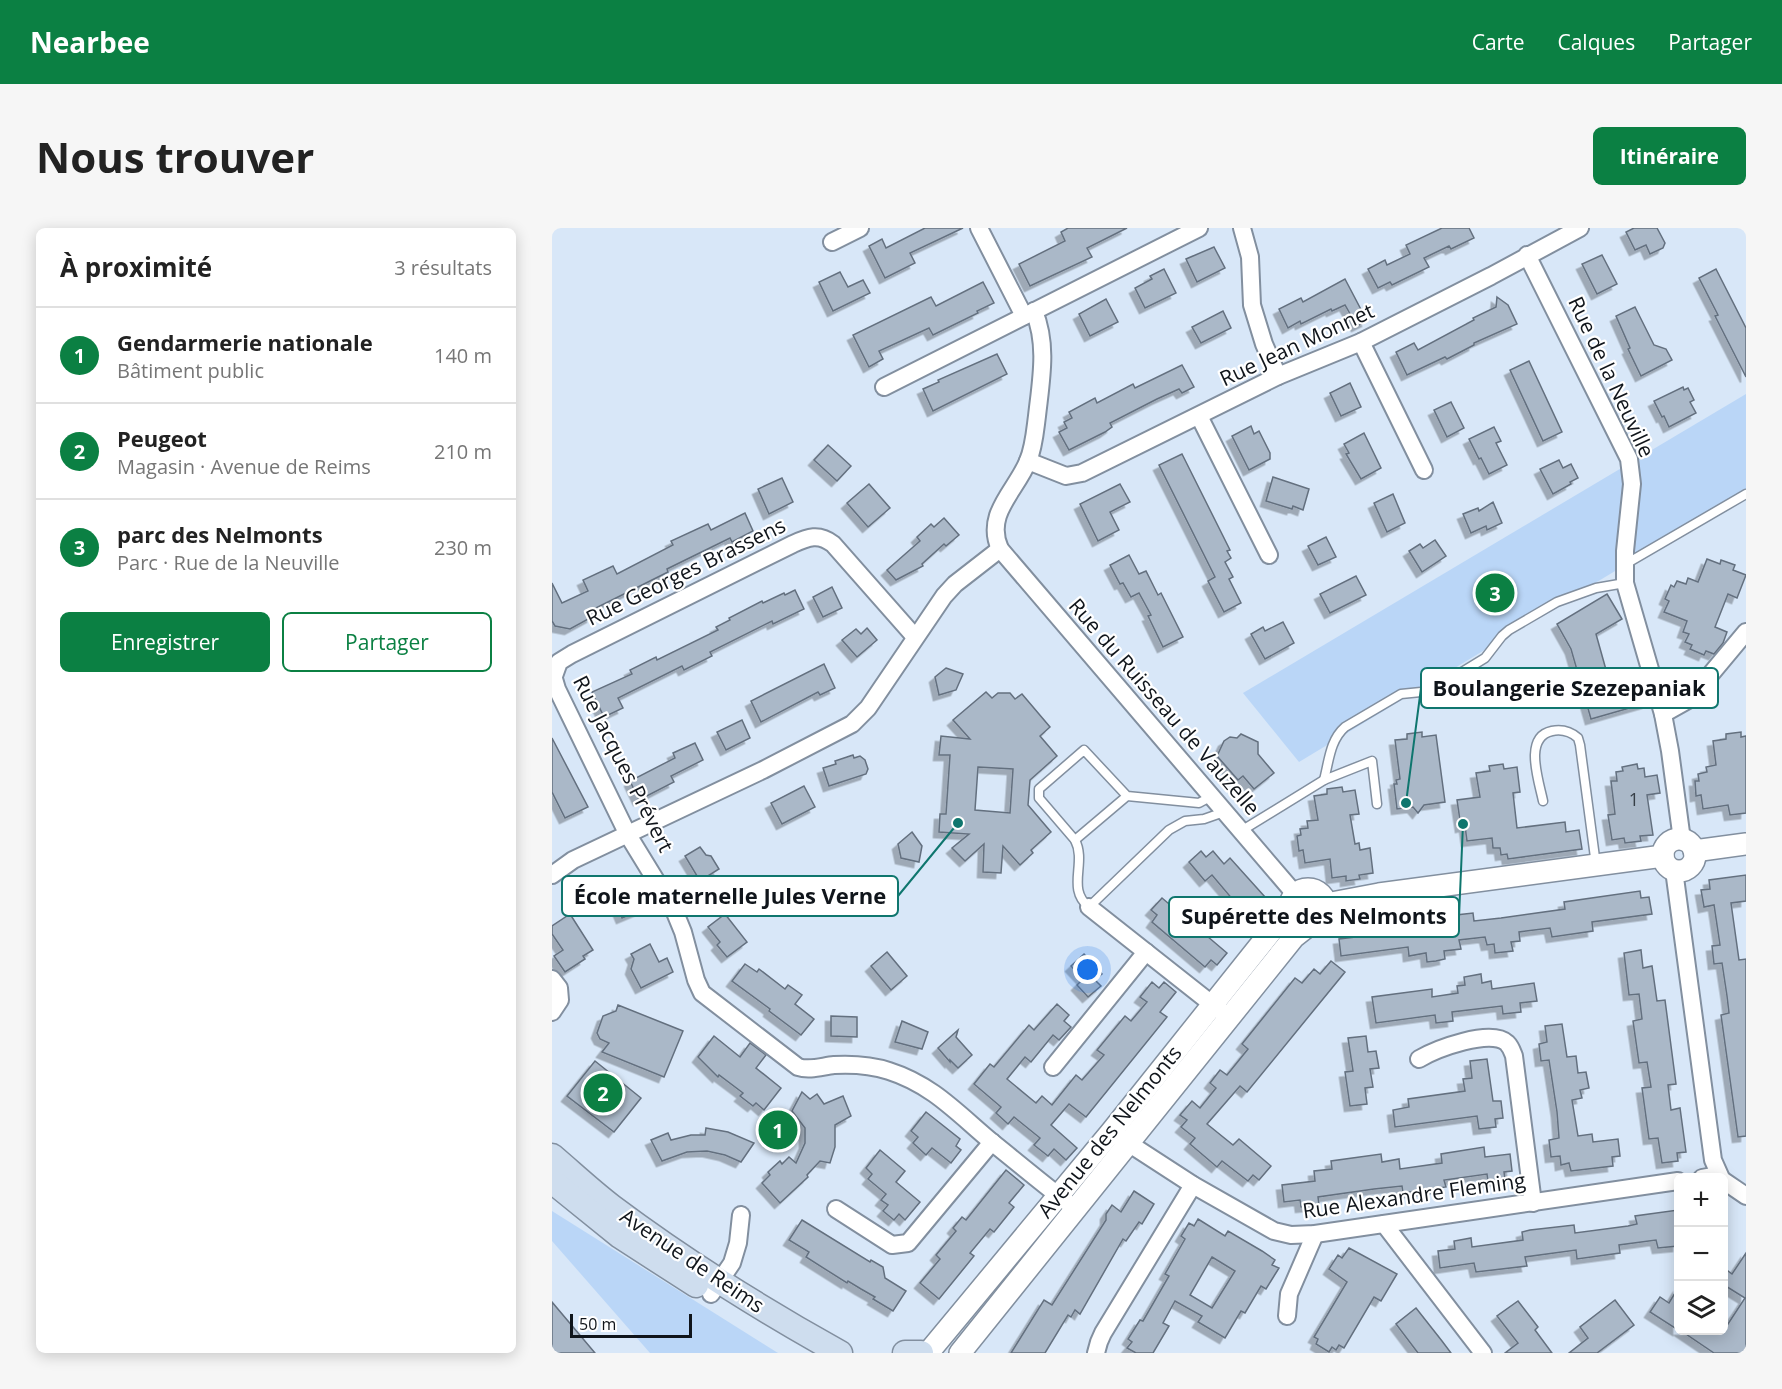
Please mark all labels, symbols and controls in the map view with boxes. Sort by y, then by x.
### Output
text: Nearbee [30,23,150,61]
text: Carte [1472,28,1524,56]
text: Calques [1557,28,1635,56]
text: Partager [1668,28,1752,56]
button: Itinéraire [1593,127,1746,185]
text: Nous trouver [36,128,314,185]
text: À proximité [60,249,212,285]
text: 3 résultats [394,254,492,281]
street label: Rue de la Neuville [1562,292,1661,461]
street label: Rue Jean Monnet [1215,296,1378,392]
text: Gendarmerie nationale [117,327,373,357]
text: 1 [74,342,85,369]
text: 140 m [434,342,492,369]
text: Bâtiment public [117,357,264,384]
text: Peugeot [117,423,207,453]
text: 2 [74,438,85,465]
text: 210 m [434,438,492,465]
text: Magasin · Avenue de Reims [117,453,371,480]
street label: Rue Georges Brassens [581,511,790,632]
text: parc des Nelmonts [117,519,323,549]
text: 3 [74,534,85,561]
text: 230 m [434,534,492,561]
text: Parc · Rue de la Neuville [117,549,340,576]
pin: 3 [1476,570,1514,616]
street label: Rue du Ruisseau de Vauzelle [1063,592,1267,821]
button: Enregistrer [60,612,270,672]
button: Partager [282,612,492,672]
callout: Boulangerie Szezepaniak [1421,668,1718,708]
street label: Rue Jacques Prévert [567,670,681,857]
text: Boulangerie Szezepaniak [1432,672,1706,702]
house number: 1 [1629,787,1639,811]
callout: École maternelle Jules Verne [562,876,898,916]
text: École maternelle Jules Verne [574,880,886,910]
callout: Supérette des Nelmonts [1169,897,1459,937]
text: Supérette des Nelmonts [1181,900,1447,930]
your location [1073,955,1102,984]
street label: Avenue des Nelmonts [1031,1039,1187,1223]
pin: 2 [584,1070,622,1116]
pin: 1 [758,1108,798,1152]
street label: Rue Alexandre Fleming [1301,1166,1527,1225]
map controls [1674,1173,1728,1335]
button: + [1674,1173,1728,1227]
street label: Avenue de Reims [615,1202,770,1319]
button: − [1674,1227,1728,1281]
button: layers [1674,1281,1728,1335]
scale bar [570,1311,692,1338]
text: 50 m [579,1313,616,1335]

